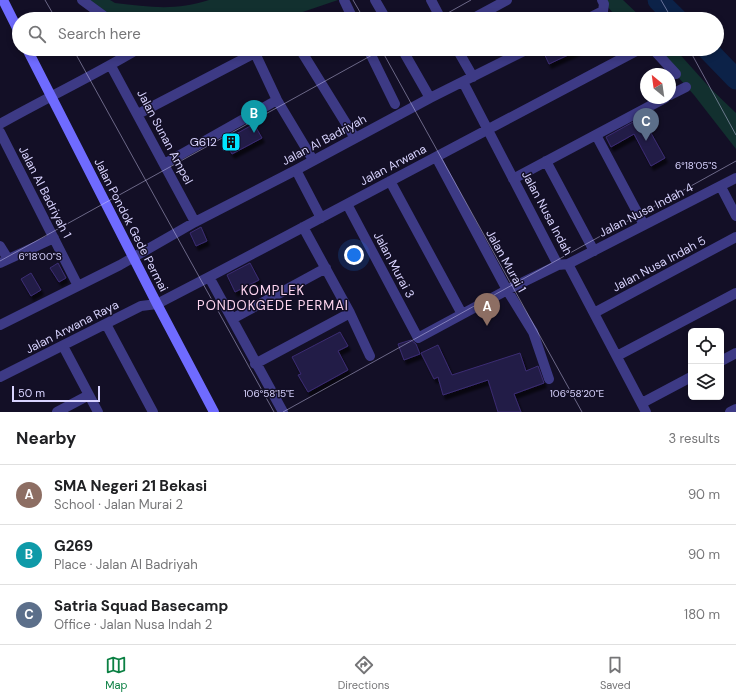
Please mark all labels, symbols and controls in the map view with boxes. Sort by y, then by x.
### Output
search box [12,12,724,56]
icon: search [26,23,48,45]
text: Search here [58,24,141,44]
north arrow [640,68,676,104]
street label: Jalan Sunan Ampel [133,87,197,187]
pin: B [241,100,267,133]
pin: C [633,108,659,141]
street label: Jalan Al Badriyah [279,111,369,169]
building icon: G612 [220,131,242,153]
place label: G612 [190,134,217,150]
street label: Jalan Arwana [357,141,429,189]
street label: Jalan Al Badriyah 1 [15,143,75,241]
street label: Jalan Pondok Gede Permai [90,156,172,295]
text: 6°18'05"S [675,159,717,172]
street label: Jalan Nusa Indah [518,168,576,258]
street label: Jalan Nusa Indah 4 [596,179,696,241]
street label: Jalan Murai 1 [482,227,530,295]
street label: Jalan Murai 3 [370,229,418,301]
street label: Jalan Nusa Indah 5 [609,233,709,295]
your location [344,245,364,265]
text: 6°18'00"S [19,250,62,263]
district label: KOMPLEK PONDOKGEDE PERMAI [197,282,349,314]
pin: A [474,293,500,326]
street label: Jalan Arwana Raya [23,297,121,357]
map controls [688,328,724,400]
button: locate [688,328,724,364]
button: layers [688,364,724,400]
scale bar [12,384,100,403]
text: 50 m [18,386,45,400]
text: 106°58'15"E [243,387,295,400]
text: 106°58'20"E [550,387,605,400]
text: Nearby [16,427,76,449]
text: 3 results [668,430,720,447]
text: SMA Negeri 21 Bekasi [54,476,207,496]
text: A [24,486,34,503]
text: 90 m [688,486,720,503]
text: School · Jalan Murai 2 [54,496,183,513]
text: G269 [54,536,93,556]
text: B [25,546,33,563]
text: 90 m [688,546,720,563]
text: Place · Jalan Al Badriyah [54,556,198,573]
text: Satria Squad Basecamp [54,596,228,616]
text: C [24,606,34,623]
text: 180 m [684,606,720,623]
text: Office · Jalan Nusa Indah 2 [54,616,212,633]
tab: Map [105,654,127,692]
tab: Directions [338,654,390,692]
tab: Saved [600,654,631,692]

